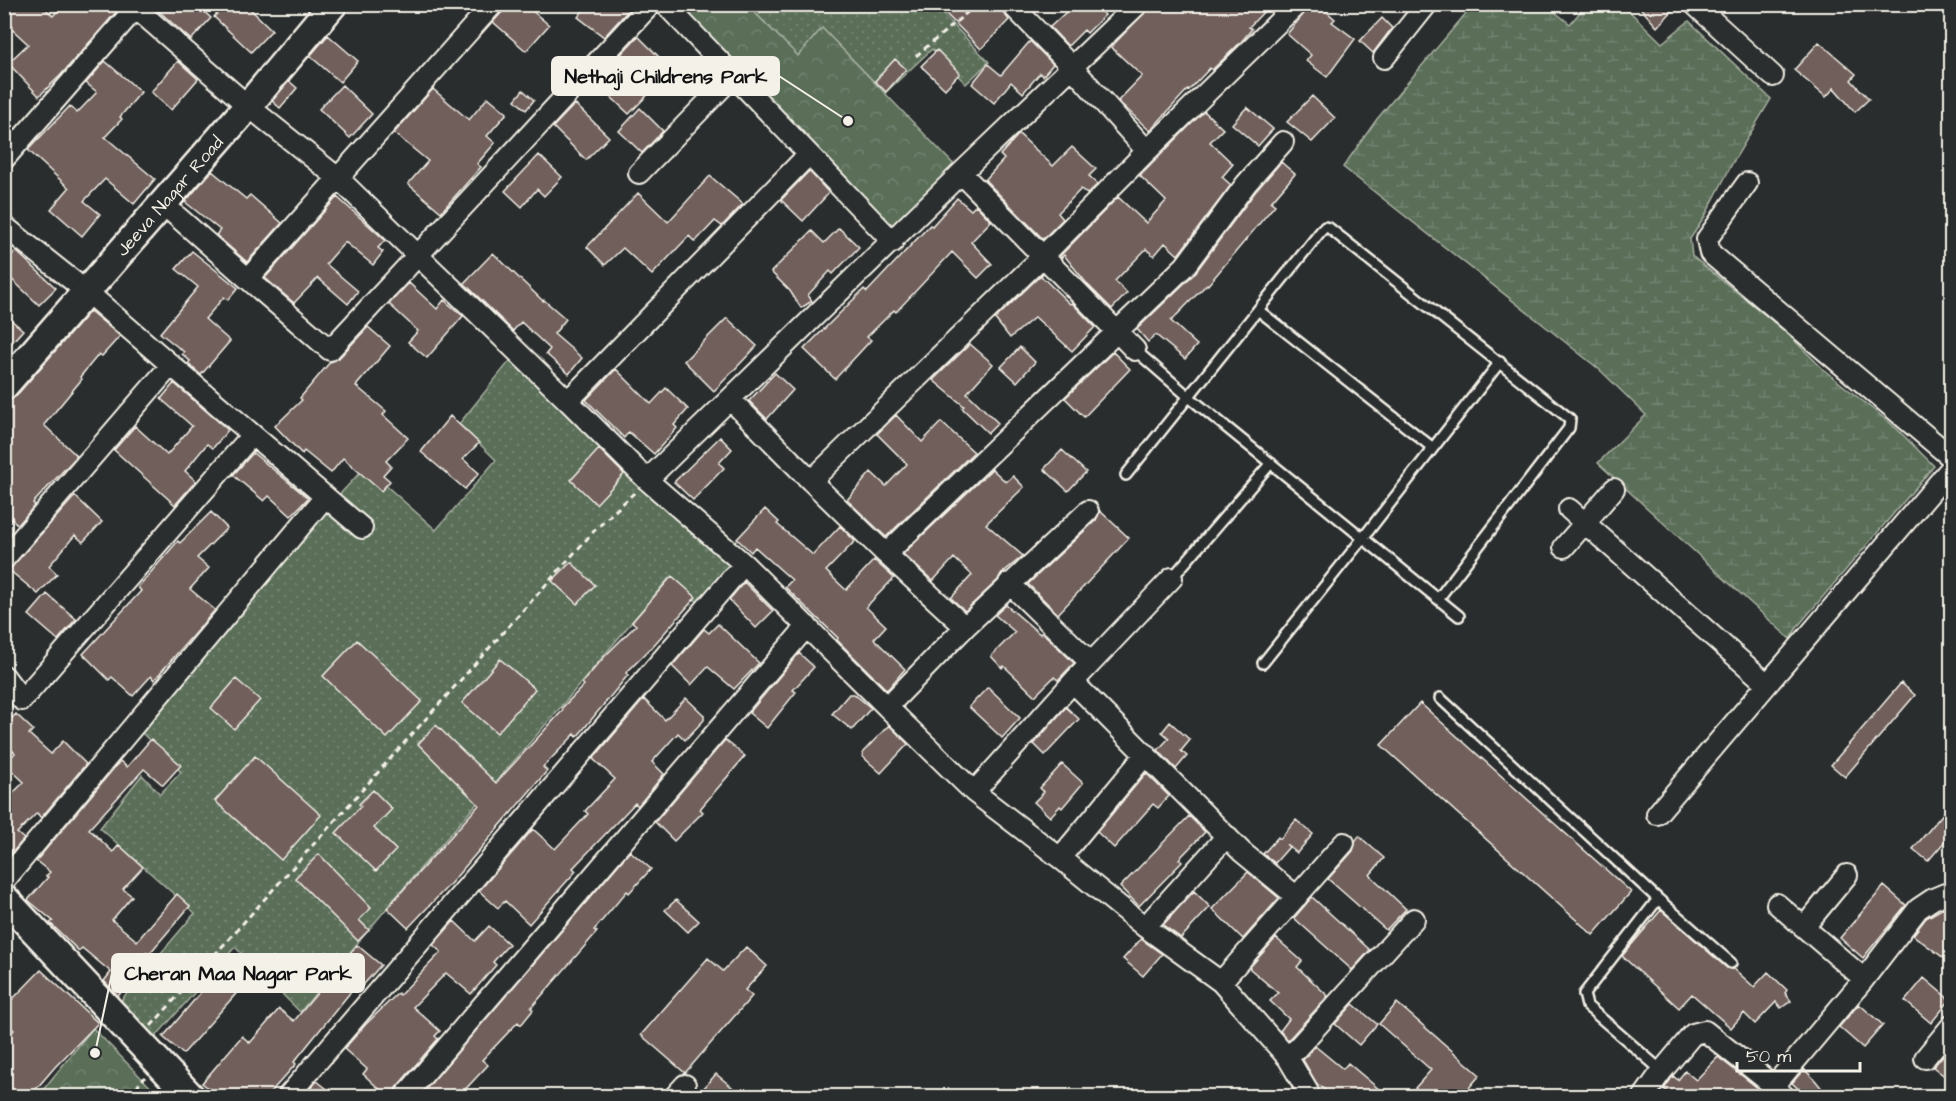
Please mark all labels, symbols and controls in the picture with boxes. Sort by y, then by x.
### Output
callout: Nethaji Childrens Park [552,57,779,95]
text: Nethaji Childrens Park [565,63,768,91]
street label: Jeeva Nagar Road [110,130,229,262]
callout: Cheran Maa Nagar Park [112,954,364,992]
text: Cheran Maa Nagar Park [124,960,352,989]
scale bar [1737,1035,1860,1073]
text: 50 m [1746,1044,1791,1069]

